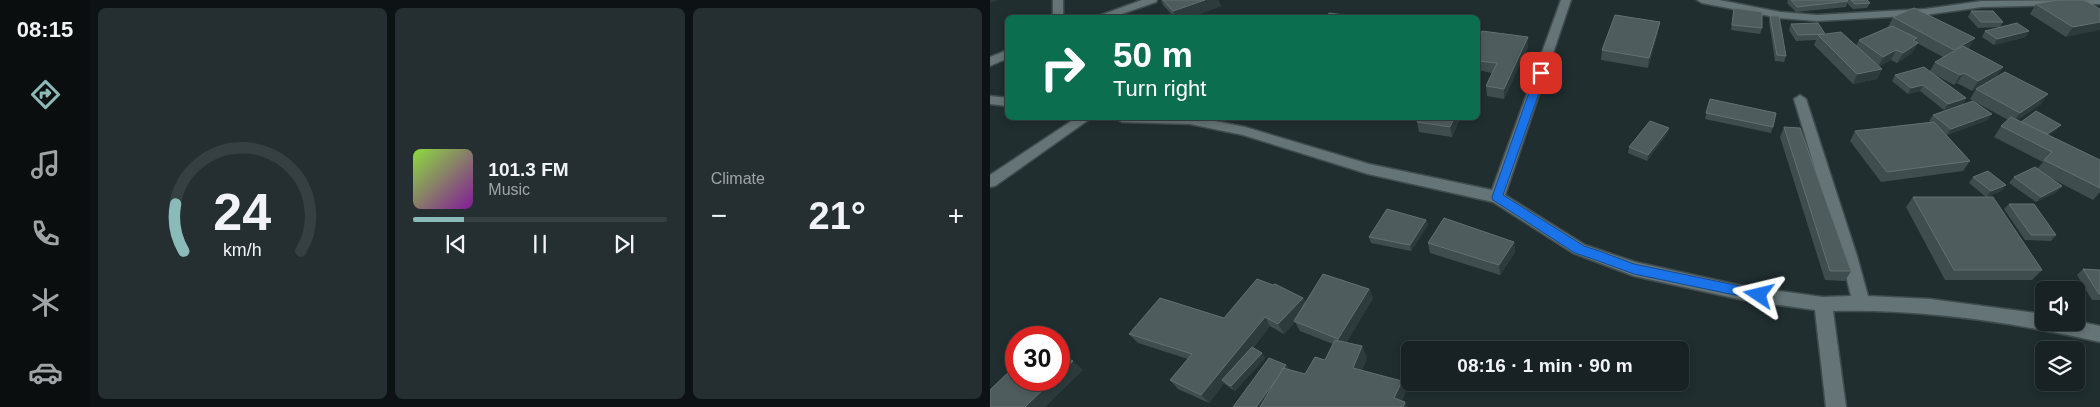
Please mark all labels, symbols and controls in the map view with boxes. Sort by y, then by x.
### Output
text: 08:15 [17,17,73,42]
icon: right [1030,35,1095,100]
text: 50 m [1113,35,1193,74]
pin [1520,52,1562,94]
icon: arrive [1527,59,1555,87]
text: Turn right [1113,76,1206,101]
icon: directions [28,77,63,112]
icon: music [28,147,63,182]
text: 101.3 FM [488,159,569,180]
text: Climate [711,170,765,187]
text: Music [488,181,530,198]
text: 24 [214,183,272,241]
text: 21° [809,195,866,237]
text: − [711,200,727,231]
text: + [948,200,964,231]
icon: phone [28,216,63,251]
icon: previous [442,230,470,258]
icon: pause [526,230,554,258]
icon: next [610,230,638,258]
text: km/h [223,240,262,260]
position arrow [1732,268,1784,320]
map controls [2035,281,2085,391]
button: sound [2035,281,2085,331]
icon: climate [28,285,63,320]
speed limit sign: 30 [1005,326,1070,391]
button: layers [2035,341,2085,391]
icon: car [28,355,63,390]
text: 08:16 · 1 min · 90 m [1457,355,1633,376]

